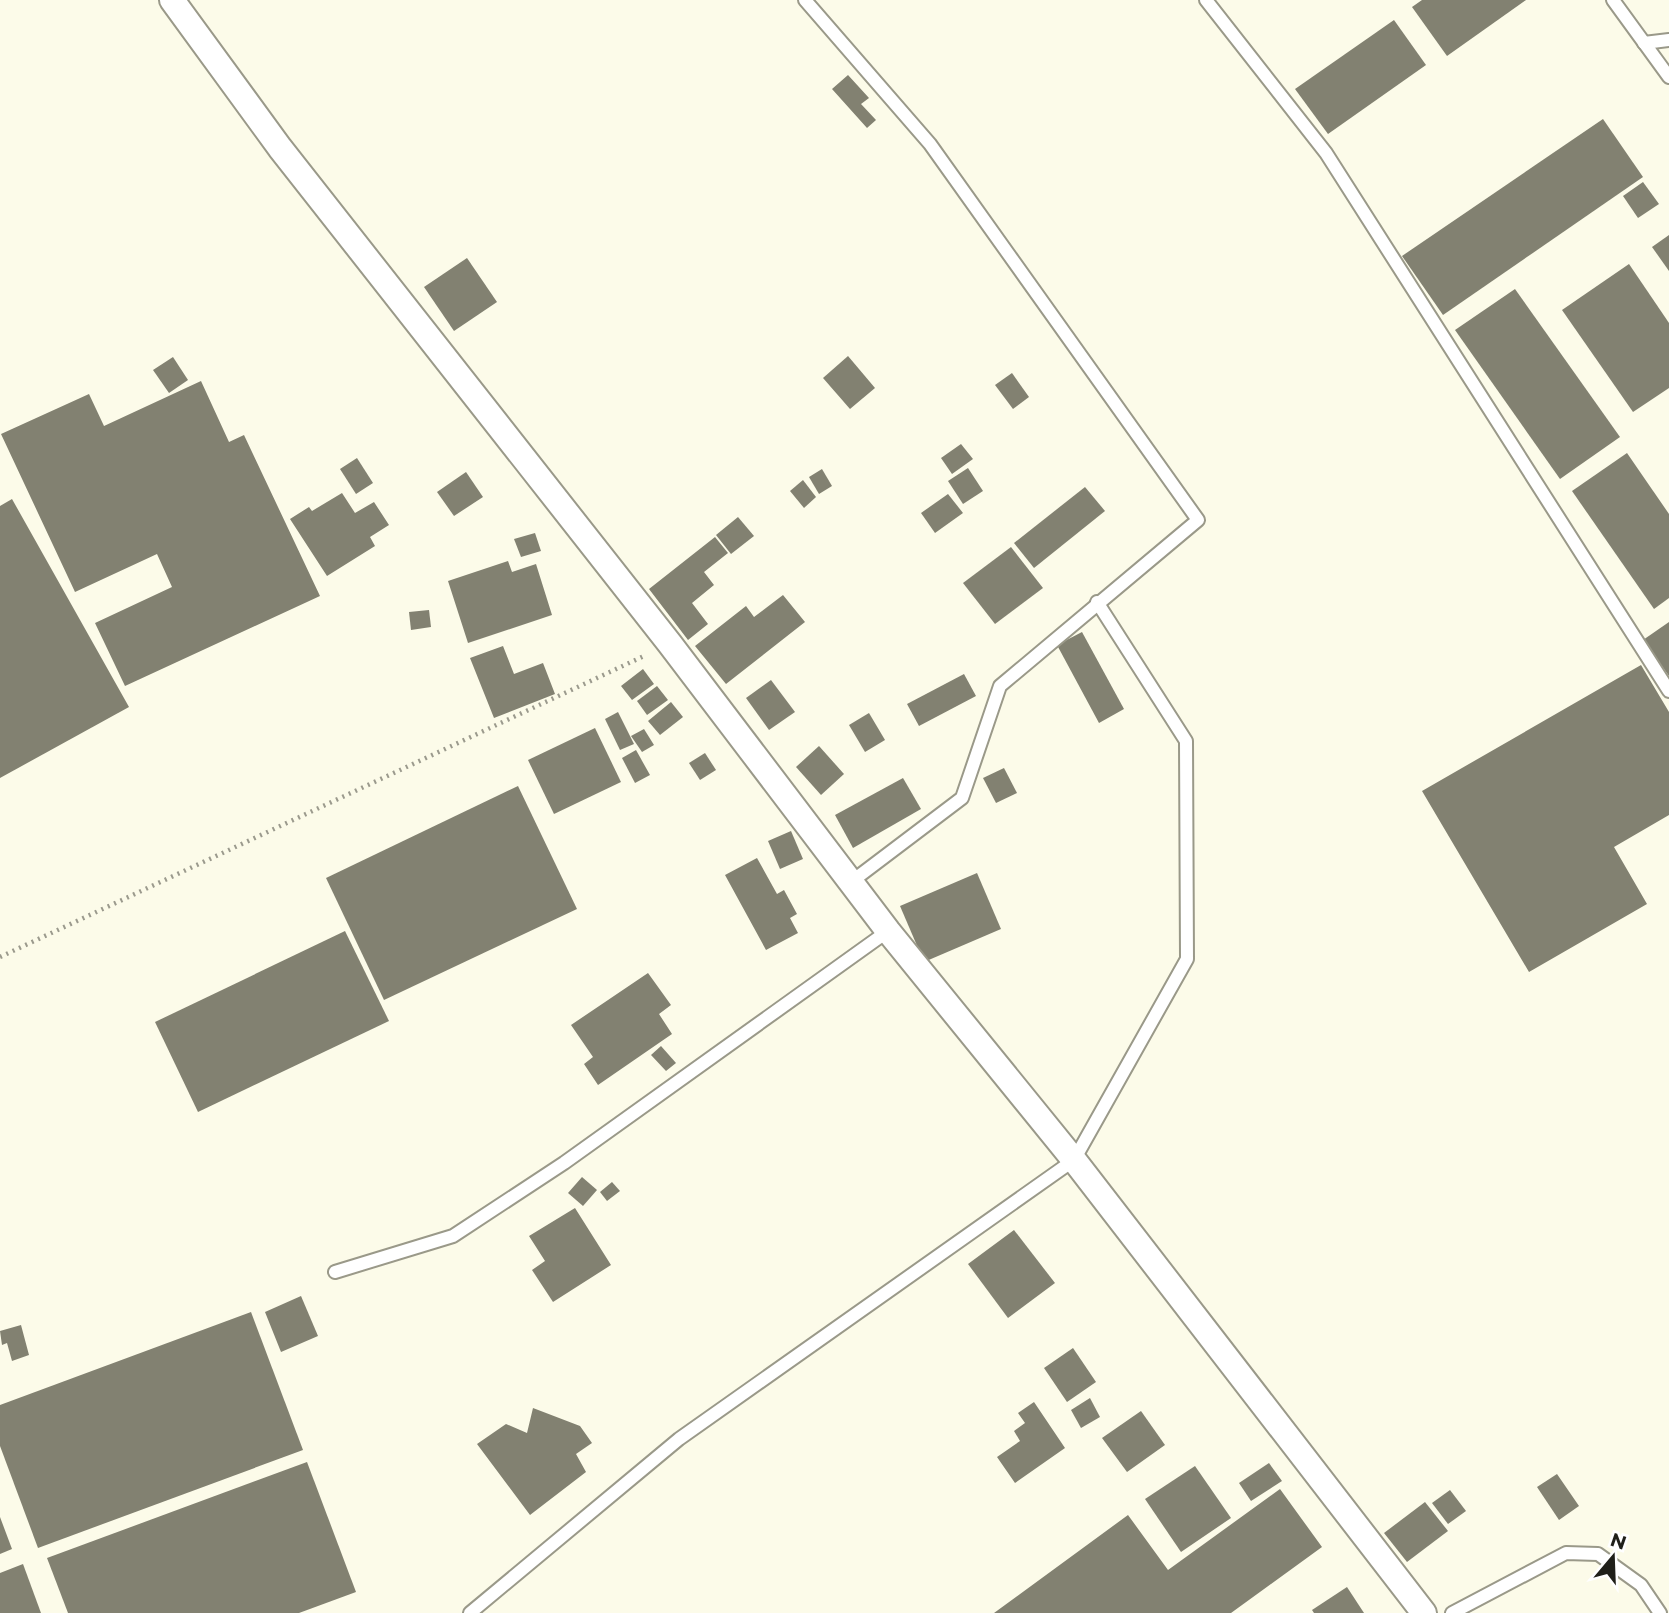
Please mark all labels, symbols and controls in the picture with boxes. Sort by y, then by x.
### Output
north arrow [1578,1522,1648,1592]
text: N [1607,1528,1629,1555]

